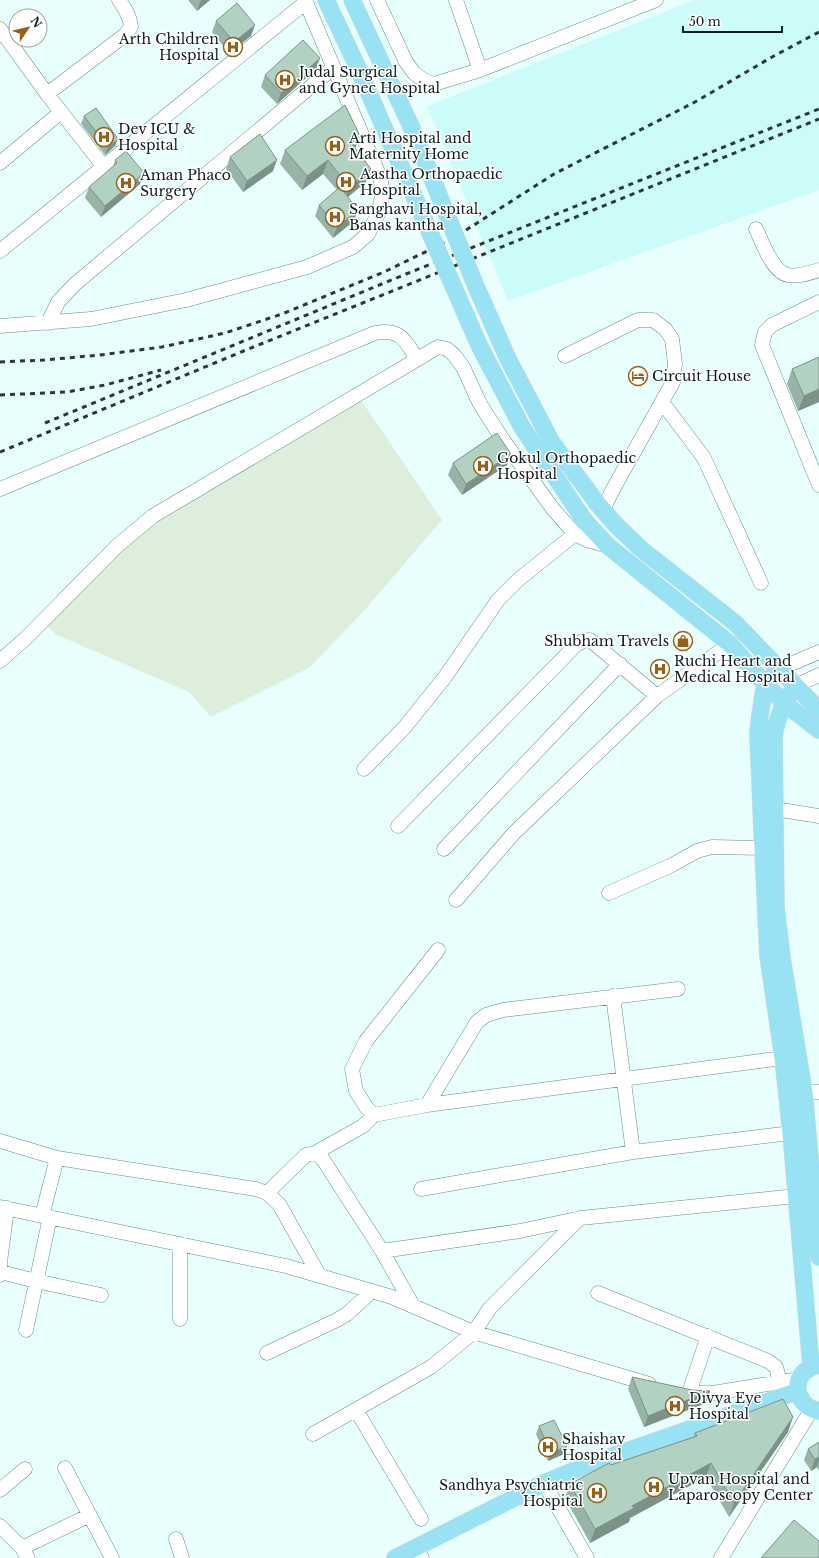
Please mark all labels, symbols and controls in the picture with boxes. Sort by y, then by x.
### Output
north arrow [8,8,48,48]
scale bar [683,8,782,34]
text: N [27,14,45,31]
text: 50 m [689,14,721,29]
place label: Arth Children Hospital [118,30,219,64]
hospital icon: Arth Children Hospital [222,36,244,58]
place label: Judal Surgical and Gynec Hospital [297,63,440,97]
hospital icon: Judal Surgical and Gynec Hospital [274,69,296,91]
place label: Dev ICU & Hospital [118,120,196,154]
hospital icon: Dev ICU & Hospital [93,126,115,148]
place label: Arti Hospital and Maternity Home [348,129,472,163]
hospital icon: Arti Hospital and Maternity Home [324,135,346,157]
place label: Aastha Orthopaedic Hospital [359,165,503,199]
place label: Aman Phaco Surgery [139,166,231,200]
hospital icon: Aastha Orthopaedic Hospital [335,171,357,193]
hospital icon: Aman Phaco Surgery [115,172,137,194]
place label: Sanghavi Hospital, Banas kantha [349,200,482,234]
hospital icon: Sanghavi Hospital, Banas kantha [324,206,346,228]
hotel icon: Circuit House [627,365,649,387]
place label: Circuit House [652,367,751,385]
place label: Gokul Orthopaedic Hospital [497,449,636,483]
hospital icon: Gokul Orthopaedic Hospital [472,455,494,477]
shop icon: Shubham Travels [672,630,694,652]
place label: Shubham Travels [544,632,669,650]
place label: Ruchi Heart and Medical Hospital [674,652,795,686]
hospital icon: Ruchi Heart and Medical Hospital [649,658,671,680]
place label: Divya Eye Hospital [689,1389,762,1423]
hospital icon: Divya Eye Hospital [664,1395,686,1417]
place label: Shaishav Hospital [562,1430,626,1464]
hospital icon: Shaishav Hospital [537,1436,559,1458]
place label: Upvan Hospital and Laparoscopy Center [668,1470,813,1504]
place label: Sandhya Psychiatric Hospital [439,1476,583,1510]
hospital icon: Upvan Hospital and Laparoscopy Center [643,1476,665,1498]
hospital icon: Sandhya Psychiatric Hospital [586,1482,608,1504]

